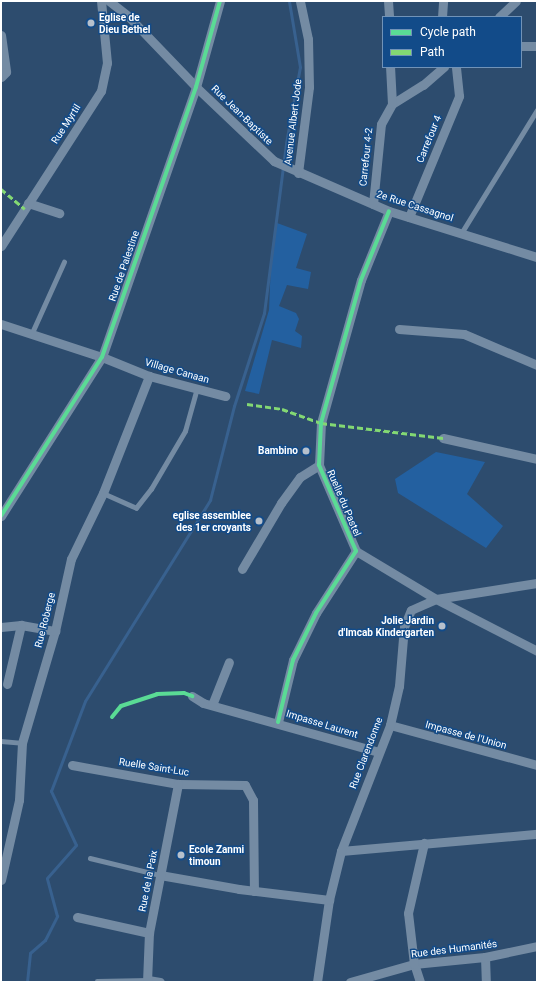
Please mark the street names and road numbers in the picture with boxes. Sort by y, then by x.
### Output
street label: Avenue Albert Jode [282,78,304,166]
street label: Rue Jean-Baptiste [209,83,275,147]
street label: Rue Myrtil [49,102,83,146]
street label: Carrefour 4 [414,114,444,164]
street label: Carrefour 4-2 [357,127,375,187]
street label: 2e Rue Cassagnol [375,188,455,224]
street label: Rue de Palestine [106,229,142,303]
street label: Village Canaan [143,356,211,386]
street label: Ruelle du Pastel [325,468,363,538]
street label: Rue Roberge [32,591,58,649]
street label: Impasse Laurent [285,707,359,741]
street label: Rue Clarendonne [347,716,385,790]
street label: Impasse de l'Union [424,718,508,752]
street label: Ruelle Saint-Luc [118,756,190,778]
street label: Rue de la Paix [136,849,160,913]
street label: Rue des Humanités [410,938,498,960]

